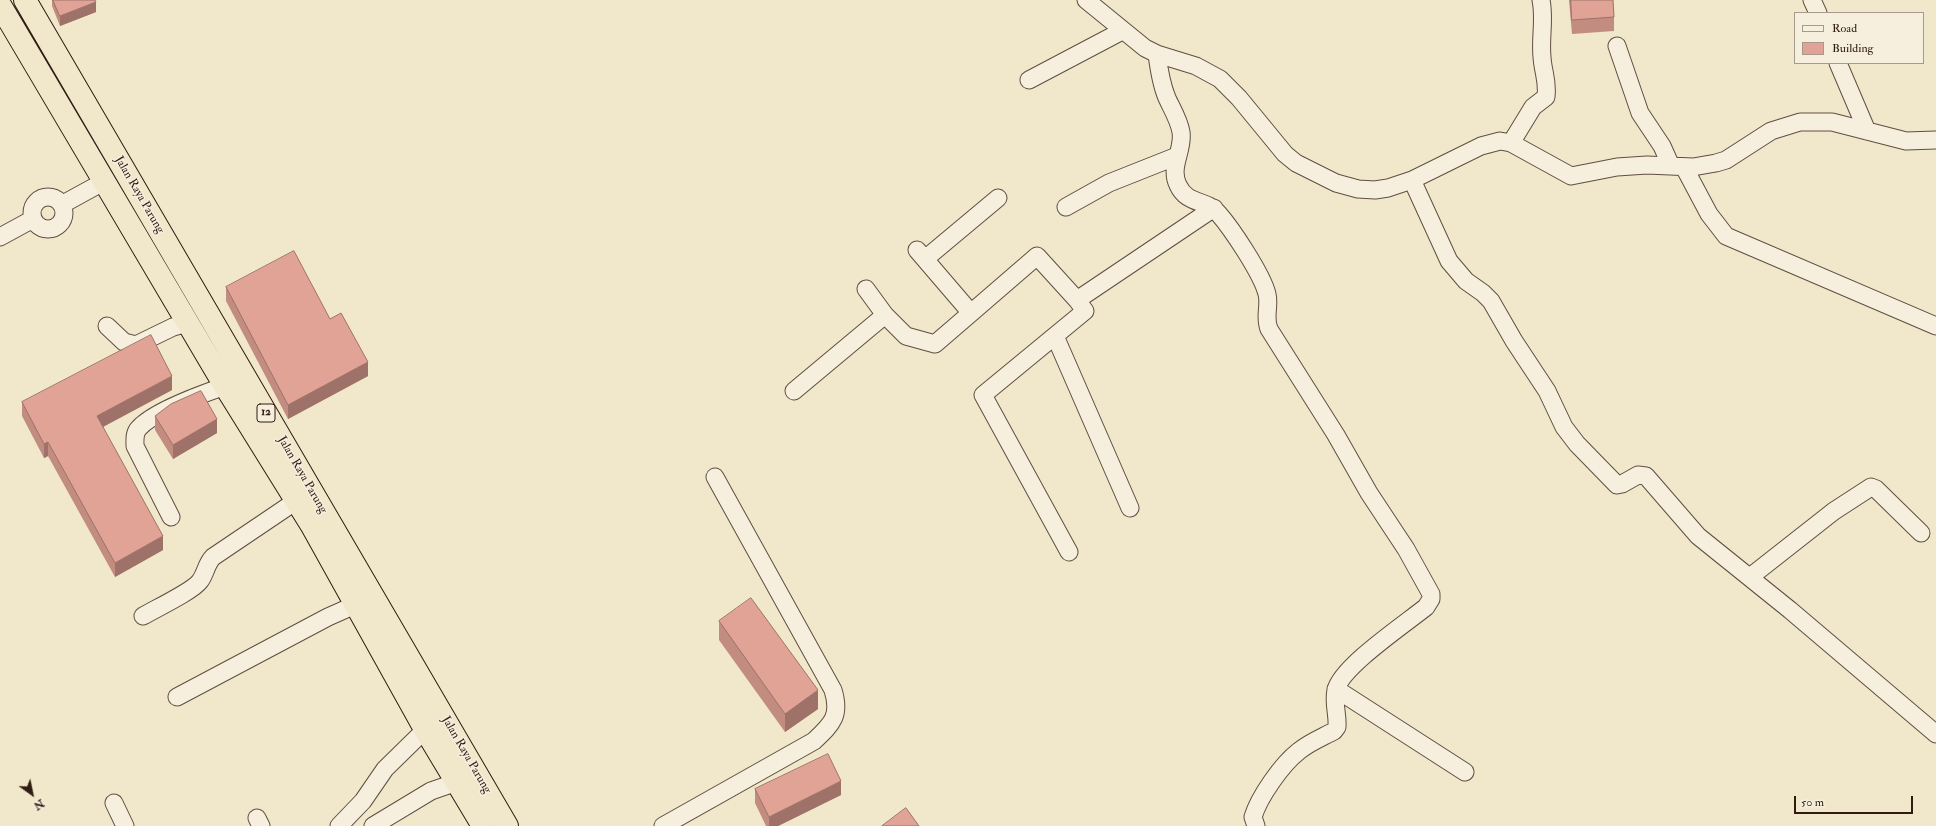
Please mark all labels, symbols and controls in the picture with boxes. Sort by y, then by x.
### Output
legend [1794,12,1924,64]
text: Road [1832,21,1857,36]
text: Building [1832,41,1873,56]
street label: Jalan Raya Parung [111,154,167,236]
road number: 12 [257,404,275,422]
street label: Jalan Raya Parung [274,434,330,516]
street label: Jalan Raya Parung [438,714,494,796]
north arrow [12,774,52,814]
scale bar [1796,788,1915,814]
text: 50 m [1801,795,1824,810]
text: N [31,796,46,813]

